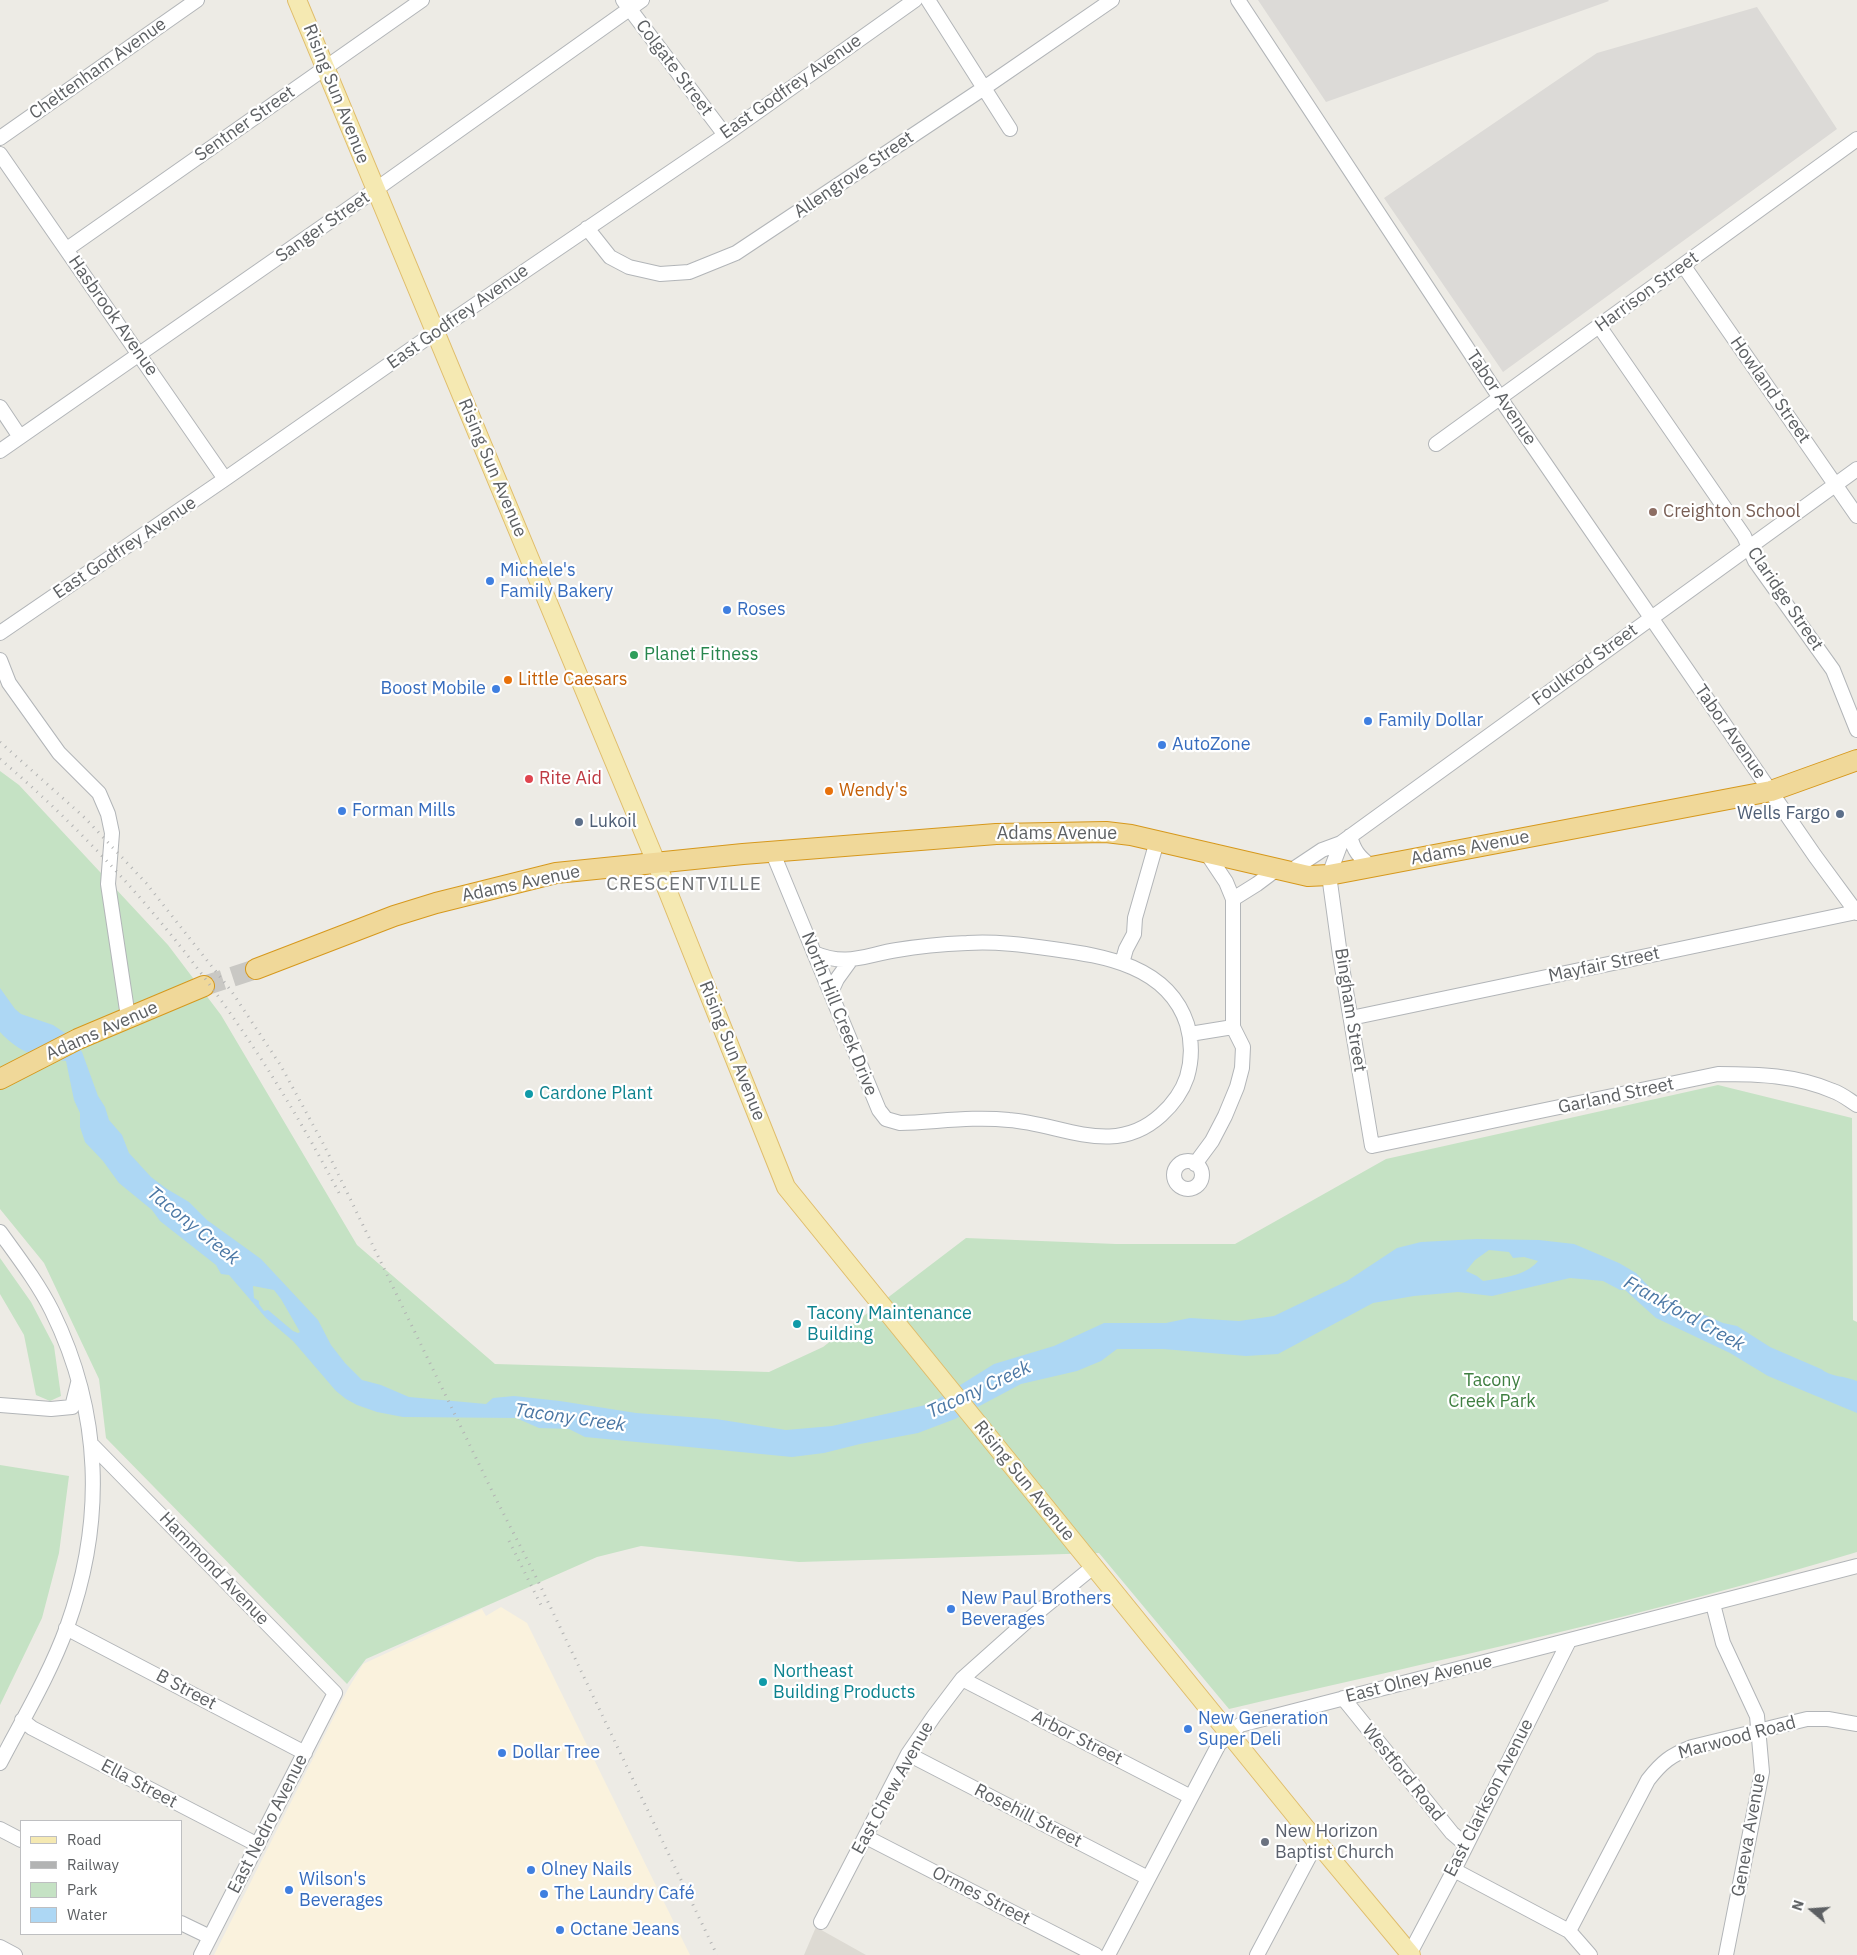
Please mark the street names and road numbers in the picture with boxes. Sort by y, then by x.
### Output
street label: Cheltenham Avenue [25,14,171,124]
street label: Colgate Street [631,16,717,120]
street label: Rising Sun Avenue [298,21,374,167]
street label: East Godfrey Avenue [716,30,866,144]
street label: Sentner Street [191,82,299,166]
street label: Allengrove Street [790,127,918,223]
street label: Sanger Street [272,187,374,267]
street label: Harrison Street [1591,247,1703,337]
street label: Hasbrook Avenue [63,252,163,380]
street label: East Godfrey Avenue [383,260,533,374]
street label: Howland Street [1725,332,1815,448]
street label: Tabor Avenue [1461,346,1541,450]
street label: Rising Sun Avenue [453,395,531,541]
street label: East Godfrey Avenue [49,492,201,604]
street label: Claridge Street [1742,543,1828,655]
street label: Foulkrod Street [1528,620,1642,710]
street label: Tabor Avenue [1690,681,1770,783]
street label: Adams Avenue [997,823,1117,845]
street label: Adams Avenue [1409,826,1531,870]
street label: Adams Avenue [460,861,582,907]
street label: North Hill Creek Drive [796,929,882,1099]
street label: Mayfair Street [1546,943,1662,987]
street label: Bingham Street [1330,947,1370,1073]
street label: Rising Sun Avenue [694,978,770,1124]
street label: Adams Avenue [43,997,161,1065]
street label: Garland Street [1556,1073,1676,1119]
street label: Rising Sun Avenue [969,1416,1079,1546]
street label: Hammond Avenue [155,1508,273,1630]
street label: East Olney Avenue [1343,1650,1495,1708]
street label: B Street [152,1665,220,1715]
street label: Arbor Street [1028,1706,1126,1770]
street label: Marwood Road [1676,1712,1798,1764]
street label: East Clarkson Avenue [1440,1715,1538,1881]
street label: East Chew Avenue [848,1718,938,1858]
street label: Westford Road [1357,1720,1449,1826]
street label: East Nedro Avenue [224,1751,312,1897]
street label: Ella Street [97,1755,181,1813]
street label: Geneva Avenue [1728,1772,1770,1898]
street label: Rosehill Street [971,1780,1085,1852]
street label: Ormes Street [928,1862,1034,1930]

